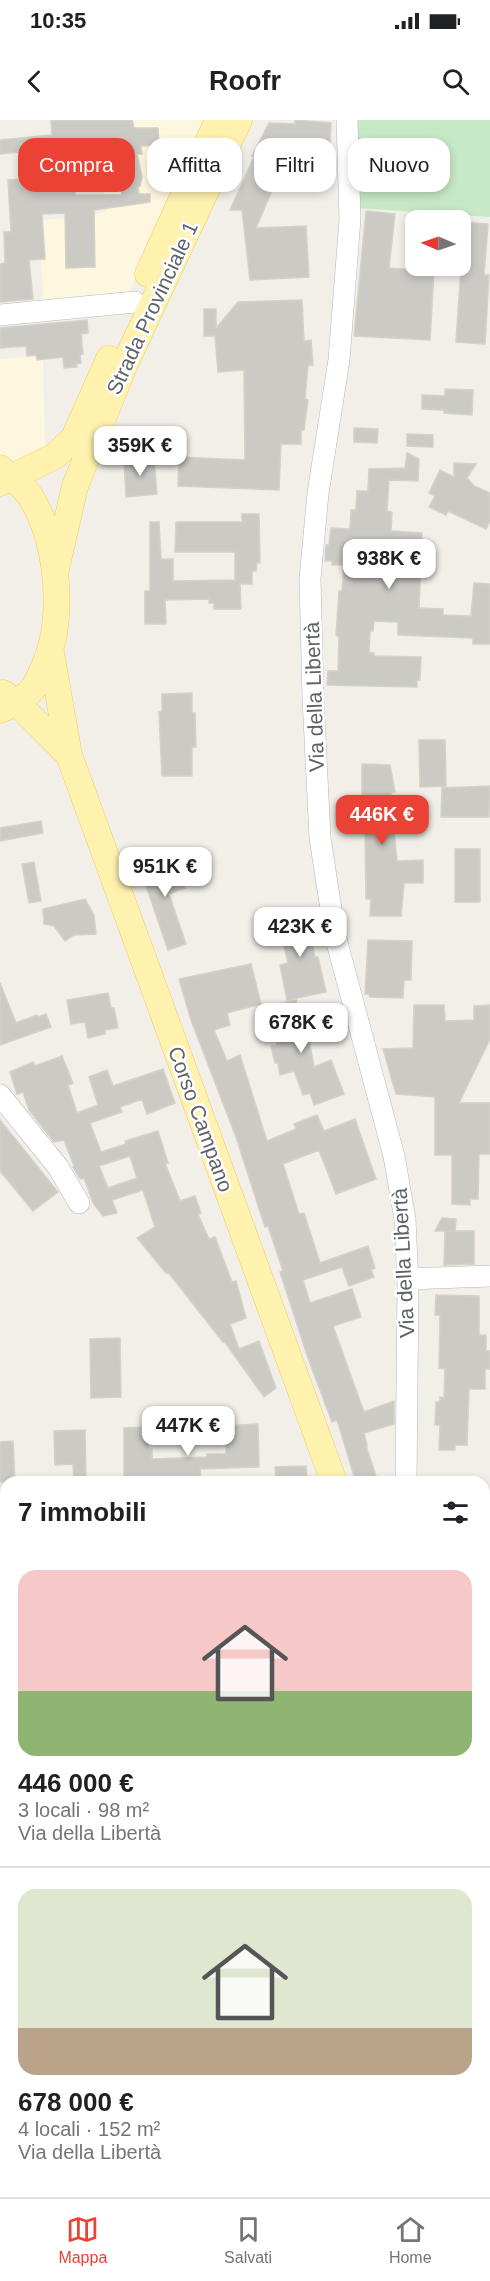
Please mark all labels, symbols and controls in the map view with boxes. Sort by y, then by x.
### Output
text: 10:35 [30,8,86,33]
icon: back [18,65,51,98]
icon: search [439,65,472,98]
text: Roofr [209,66,281,96]
chip: Compra [18,138,135,192]
chip: Affitta [147,138,242,192]
chip: Filtri [254,138,336,192]
chip: Nuovo [348,138,450,192]
north arrow [405,210,471,276]
map controls [405,210,471,276]
street label: Strada Provinciale 1 [102,218,202,398]
pin: 359K € [91,426,189,477]
text: 359K € [108,434,172,456]
pin: 938K € [340,539,438,590]
text: 938K € [357,547,421,569]
street label: Via della Libertà [300,621,328,772]
pin: 446K € [333,795,431,846]
text: 446K € [350,803,414,825]
pin: 951K € [116,847,214,898]
text: 951K € [133,855,197,877]
pin: 423K € [251,907,349,958]
text: 423K € [268,915,332,937]
pin: 678K € [252,1003,350,1054]
text: 678K € [269,1011,333,1033]
street label: Corso Campano [164,1043,238,1195]
street label: Via della Libertà [388,1187,418,1339]
pin: 447K € [139,1406,237,1457]
text: 447K € [156,1414,220,1436]
icon: filters [439,1496,472,1529]
text: 7 immobili [18,1497,147,1527]
icon: home [191,1609,299,1717]
text: 446 000 € [18,1768,134,1798]
text: 3 locali · 98 m² [18,1799,149,1821]
text: Via della Libertà [18,1822,161,1844]
icon: home [191,1928,299,2036]
text: 678 000 € [18,2087,134,2117]
text: 4 locali · 152 m² [18,2118,160,2140]
text: Via della Libertà [18,2141,161,2163]
tab: Mappa [58,2213,107,2267]
tab: Salvati [224,2213,272,2267]
tab: Home [389,2213,432,2267]

